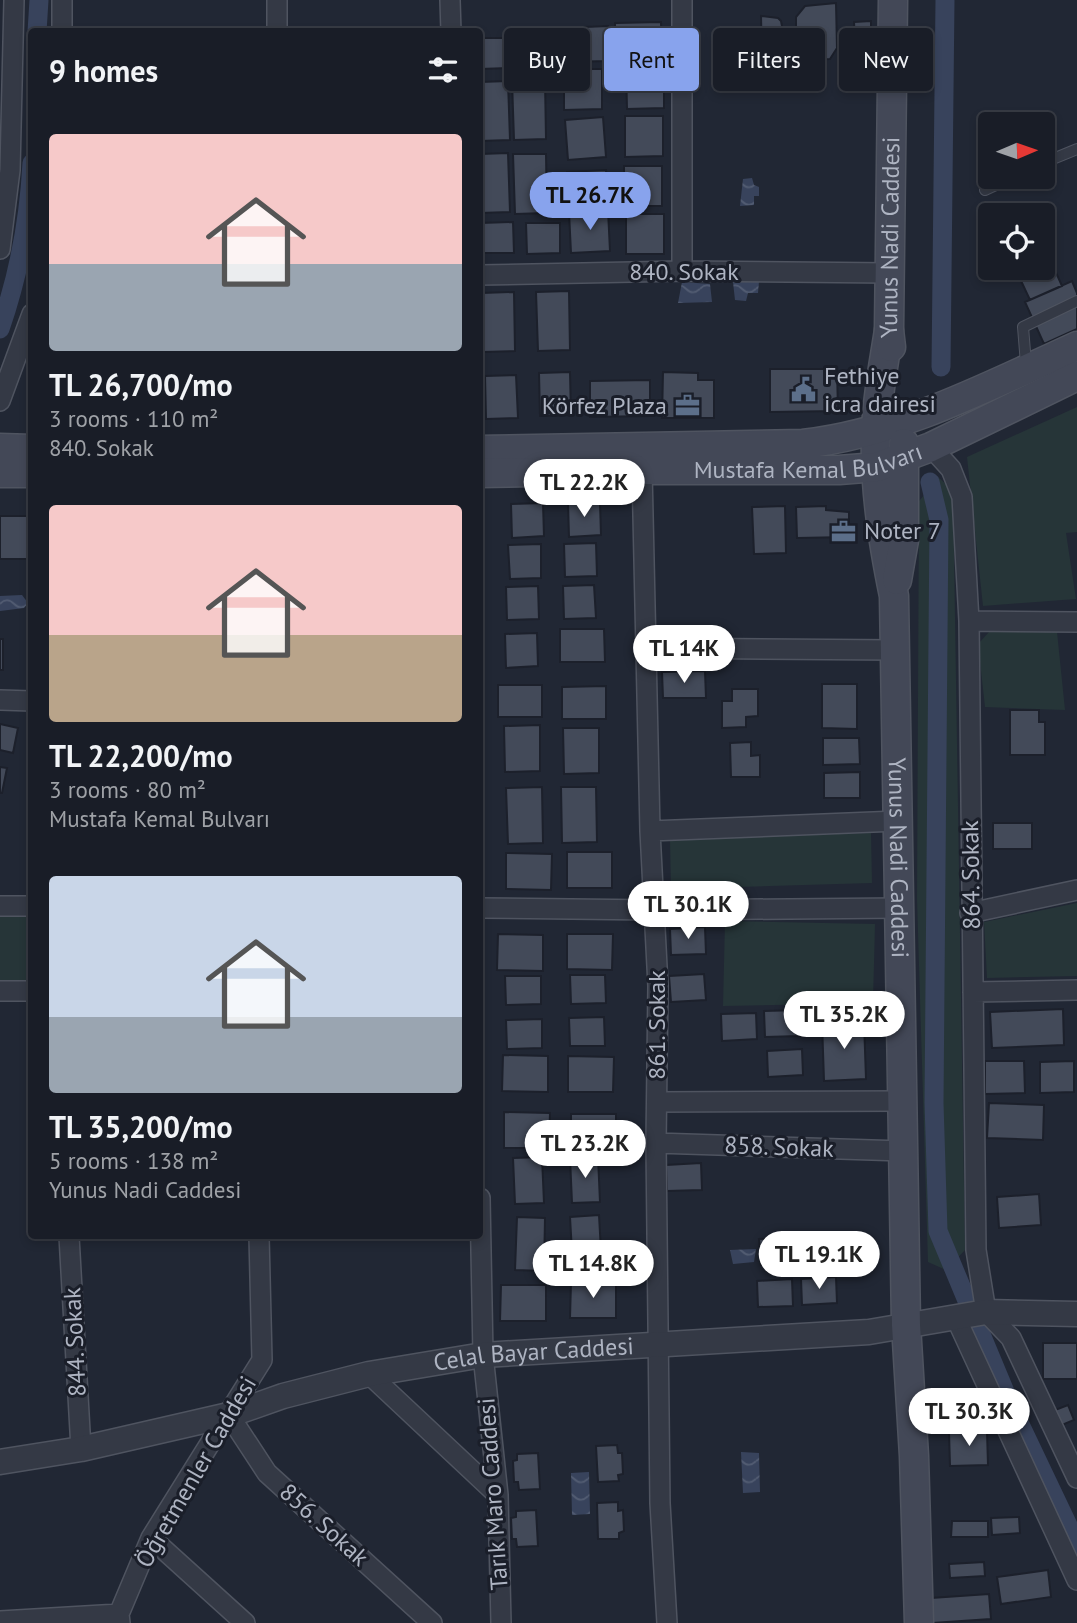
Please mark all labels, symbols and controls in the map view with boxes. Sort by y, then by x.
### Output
chip: Buy [504,28,590,91]
chip: Rent [604,28,699,91]
chip: Filters [713,28,825,91]
chip: New [839,28,933,91]
text: 9 homes [49,51,158,90]
icon: filters [424,51,462,89]
north arrow [978,112,1055,189]
map controls [978,112,1055,280]
street label: Yunus Nadi Caddesi [872,137,906,339]
pin: TL 26.7K [518,173,662,232]
icon: home [193,179,319,305]
text: TL 26.7K [546,180,634,209]
button: locate [978,203,1055,280]
street label: 840. Sokak [629,256,739,287]
place label: Fethiye icra dairesi [824,360,936,419]
text: TL 26,700/mo [49,365,233,404]
public building icon: Fethiye icra dairesi [790,376,818,404]
place label: Körfez Plaza [542,390,667,421]
office icon: Körfez Plaza [673,392,701,420]
text: 3 rooms · 110 m² [49,404,218,433]
text: 840. Sokak [49,433,154,462]
street label: Mustafa Kemal Bulvarı [694,436,926,485]
pin: TL 22.2K [512,460,656,519]
text: TL 22.2K [540,467,628,496]
place label: Noter 7 [864,515,941,546]
office icon: Noter 7 [830,517,858,545]
icon: home [193,550,319,676]
pin: TL 14K [627,626,741,685]
text: TL 14K [649,633,719,662]
text: TL 22,200/mo [49,736,233,775]
street label: Yunus Nadi Caddesi [882,757,916,958]
text: 3 rooms · 80 m² [49,775,206,804]
text: Mustafa Kemal Bulvarı [49,804,270,833]
street label: 864. Sokak [954,820,987,930]
pin: TL 30.1K [616,881,760,941]
text: TL 30.1K [644,889,732,918]
icon: home [193,921,319,1047]
street label: 861. Sokak [641,970,672,1080]
pin: TL 35.2K [772,992,916,1051]
text: TL 35.2K [800,999,888,1028]
text: TL 35,200/mo [49,1107,233,1146]
pin: TL 23.2K [513,1120,657,1180]
text: TL 23.2K [541,1128,629,1157]
street label: 858. Sokak [724,1129,835,1164]
text: 5 rooms · 138 m² [49,1146,218,1175]
text: Yunus Nadi Caddesi [49,1175,241,1204]
pin: TL 19.1K [747,1232,891,1291]
text: TL 19.1K [775,1239,863,1268]
pin: TL 14.8K [521,1240,665,1300]
text: TL 14.8K [549,1248,637,1277]
street label: 844. Sokak [56,1286,93,1397]
street label: Celal Bayar Caddesi [431,1330,635,1378]
street label: Öğretmenler Caddesi [128,1370,263,1573]
pin: TL 30.3K [897,1388,1041,1448]
text: TL 30.3K [925,1396,1013,1425]
street label: Tarık Maro Caddesi [470,1397,515,1591]
street label: 856. Sokak [273,1477,376,1573]

